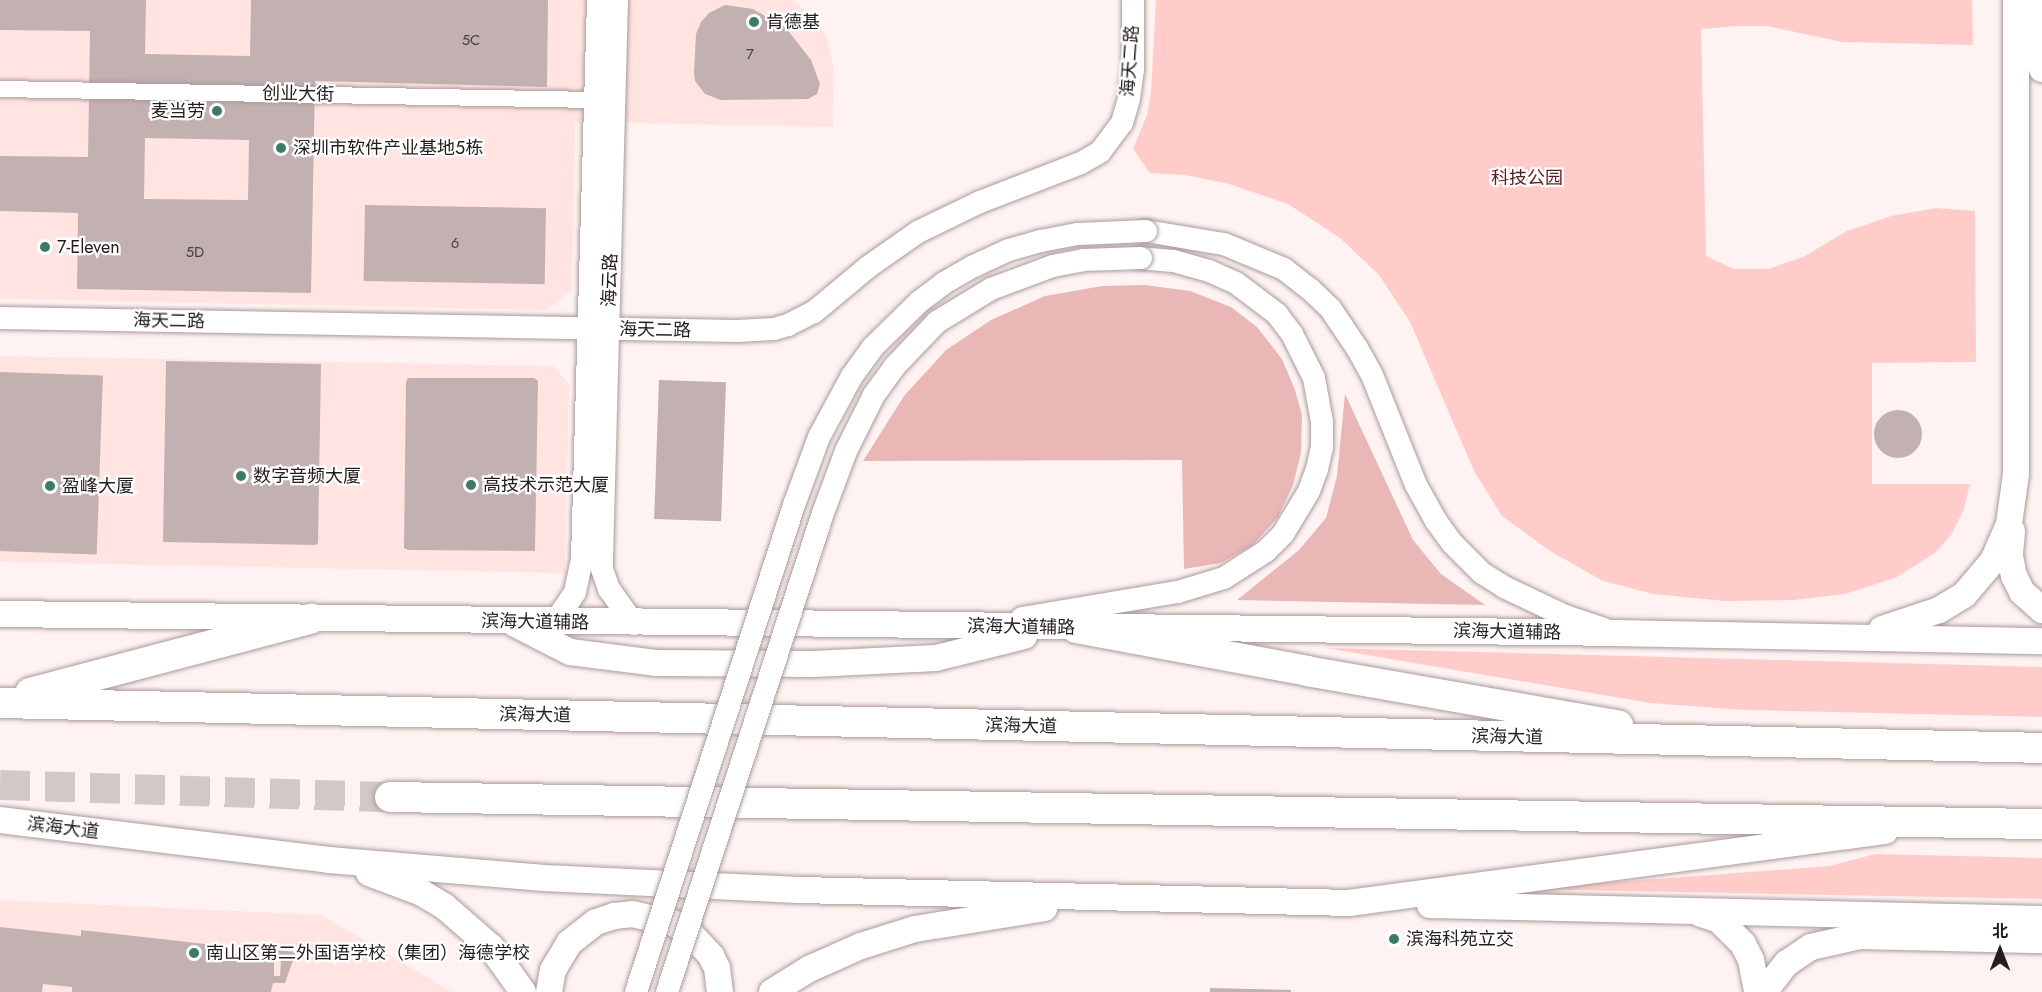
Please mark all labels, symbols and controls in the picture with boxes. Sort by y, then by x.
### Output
place label: 肯德基 [766,11,820,33]
marker: 肯德基 [747,15,761,29]
street label: 海天二路 [1117,24,1143,98]
house number: 5C [462,32,480,50]
house number: 7 [746,46,754,64]
street label: 创业大街 [262,83,334,105]
place label: 麦当劳 [151,100,205,122]
marker: 麦当劳 [210,104,224,118]
place label: 深圳市软件产业基地5栋 [293,137,483,159]
marker: 深圳市软件产业基地5栋 [274,141,288,155]
park label: 科技公园 [1491,167,1563,189]
house number: 6 [451,235,459,253]
place label: 7-Eleven [57,236,120,258]
marker: 7-Eleven [38,240,52,254]
house number: 5D [186,244,204,262]
street label: 海云路 [598,253,622,307]
street label: 海天二路 [133,310,205,332]
street label: 海天二路 [619,319,691,341]
place label: 数字音频大厦 [253,465,361,487]
marker: 数字音频大厦 [234,469,248,483]
place label: 高技术示范大厦 [483,474,609,496]
place label: 盈峰大厦 [62,475,134,497]
marker: 高技术示范大厦 [464,478,478,492]
marker: 盈峰大厦 [43,479,57,493]
street label: 滨海大道辅路 [481,610,589,634]
street label: 滨海大道辅路 [967,615,1075,639]
street label: 滨海大道辅路 [1453,620,1561,644]
street label: 滨海大道 [499,704,571,726]
street label: 滨海大道 [985,715,1057,737]
street label: 滨海大道 [1471,726,1543,748]
street label: 滨海大道 [26,813,100,843]
north arrow [1970,920,2030,980]
text: 北 [1992,920,2008,943]
place label: 滨海科苑立交 [1406,928,1514,950]
marker: 滨海科苑立交 [1387,932,1401,946]
place label: 南山区第二外国语学校（集团）海德学校 [206,942,530,964]
marker: 南山区第二外国语学校（集团）海德学校 [187,946,201,960]

